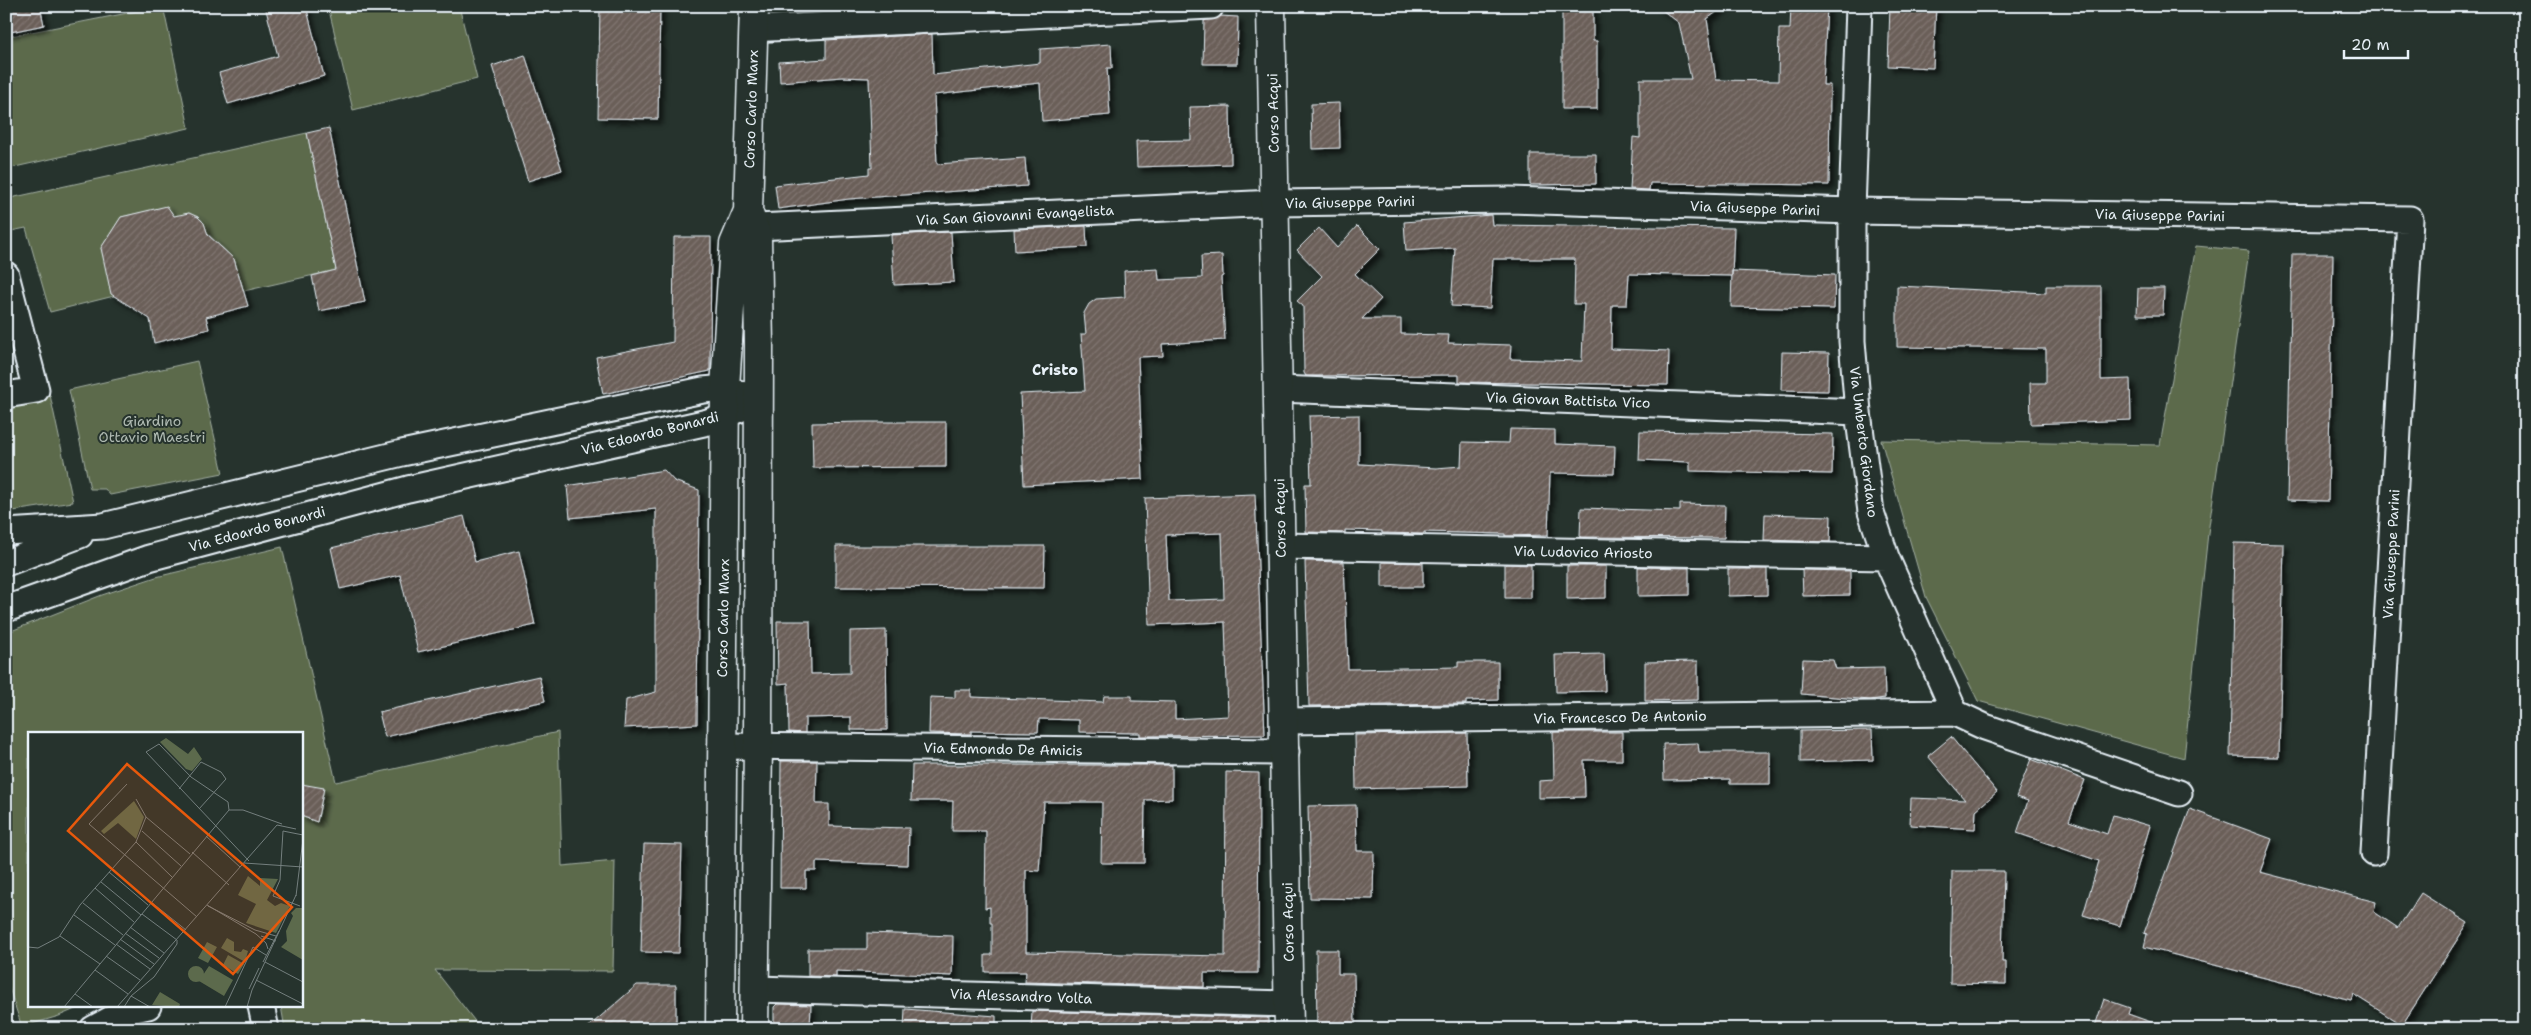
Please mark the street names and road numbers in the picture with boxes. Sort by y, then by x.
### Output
street label: Corso Carlo Marx [740,49,762,169]
street label: Corso Acqui [1263,73,1283,153]
street label: Via Giuseppe Parini [1285,192,1415,212]
street label: Via Giuseppe Parini [1690,197,1820,219]
street label: Via San Giovanni Evangelista [915,201,1115,229]
street label: Via Giuseppe Parini [2095,205,2225,225]
street label: Via Umberto Giordano [1846,365,1882,519]
street label: Via Giovan Battista Vico [1485,388,1651,412]
street label: Via Edoardo Bonardi [579,407,721,459]
street label: Corso Acqui [1270,478,1290,558]
street label: Via Giuseppe Parini [2379,488,2403,620]
street label: Via Edoardo Bonardi [187,502,327,556]
street label: Via Ludovico Ariosto [1513,542,1653,562]
street label: Corso Carlo Marx [713,558,733,678]
street label: Via Francesco De Antonio [1533,706,1707,728]
street label: Via Edmondo De Amicis [923,739,1083,759]
street label: Corso Acqui [1278,882,1298,962]
street label: Via Alessandro Volta [949,985,1093,1007]

